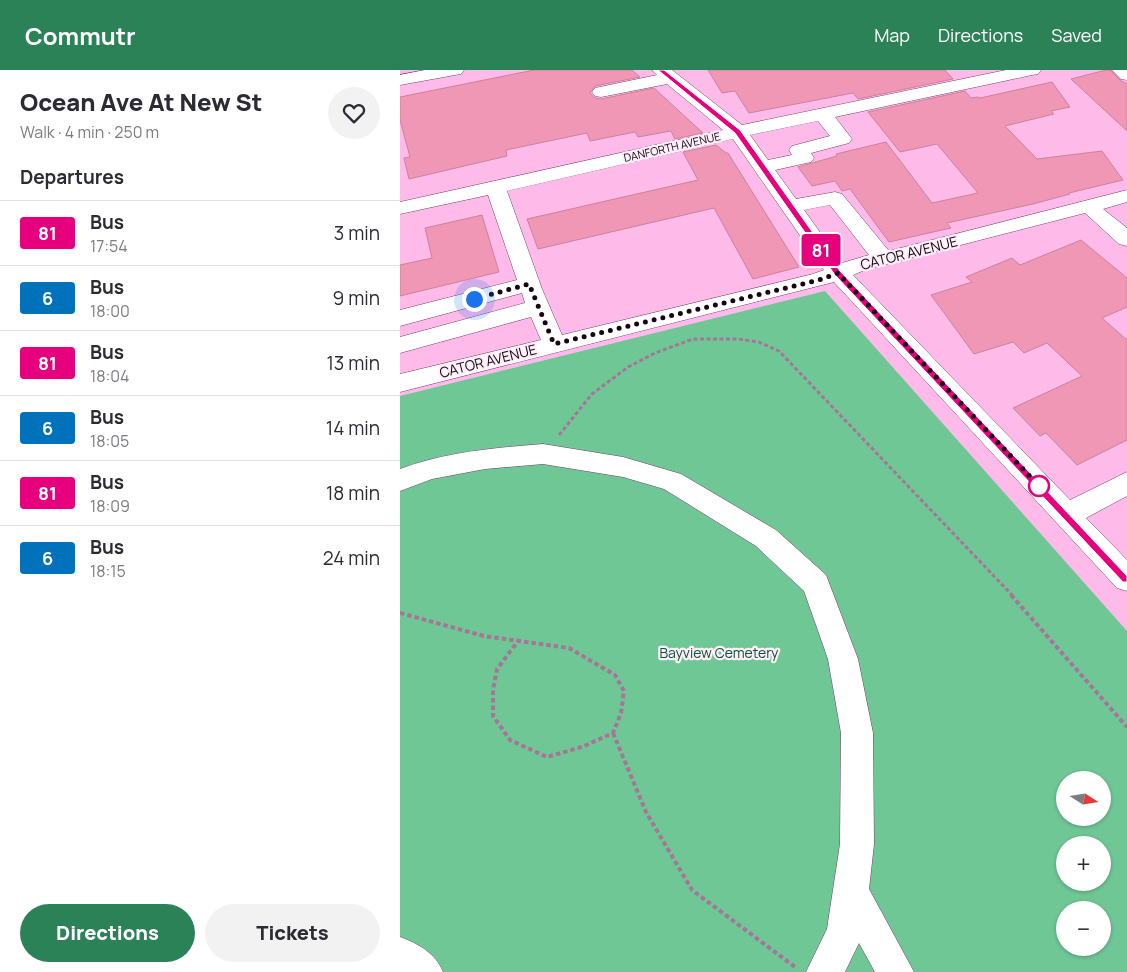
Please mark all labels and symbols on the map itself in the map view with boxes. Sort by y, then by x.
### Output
street label: DANFORTH AVENUE [622,128,722,165]
street label: CATOR AVENUE [858,231,960,274]
line badge: 81 [798,234,844,266]
your location [462,287,487,312]
street label: CATOR AVENUE [437,339,539,382]
unlabelled marker [1028,475,1050,497]
park label: Bayview Cemetery [660,643,779,662]
north arrow [1056,771,1111,826]

